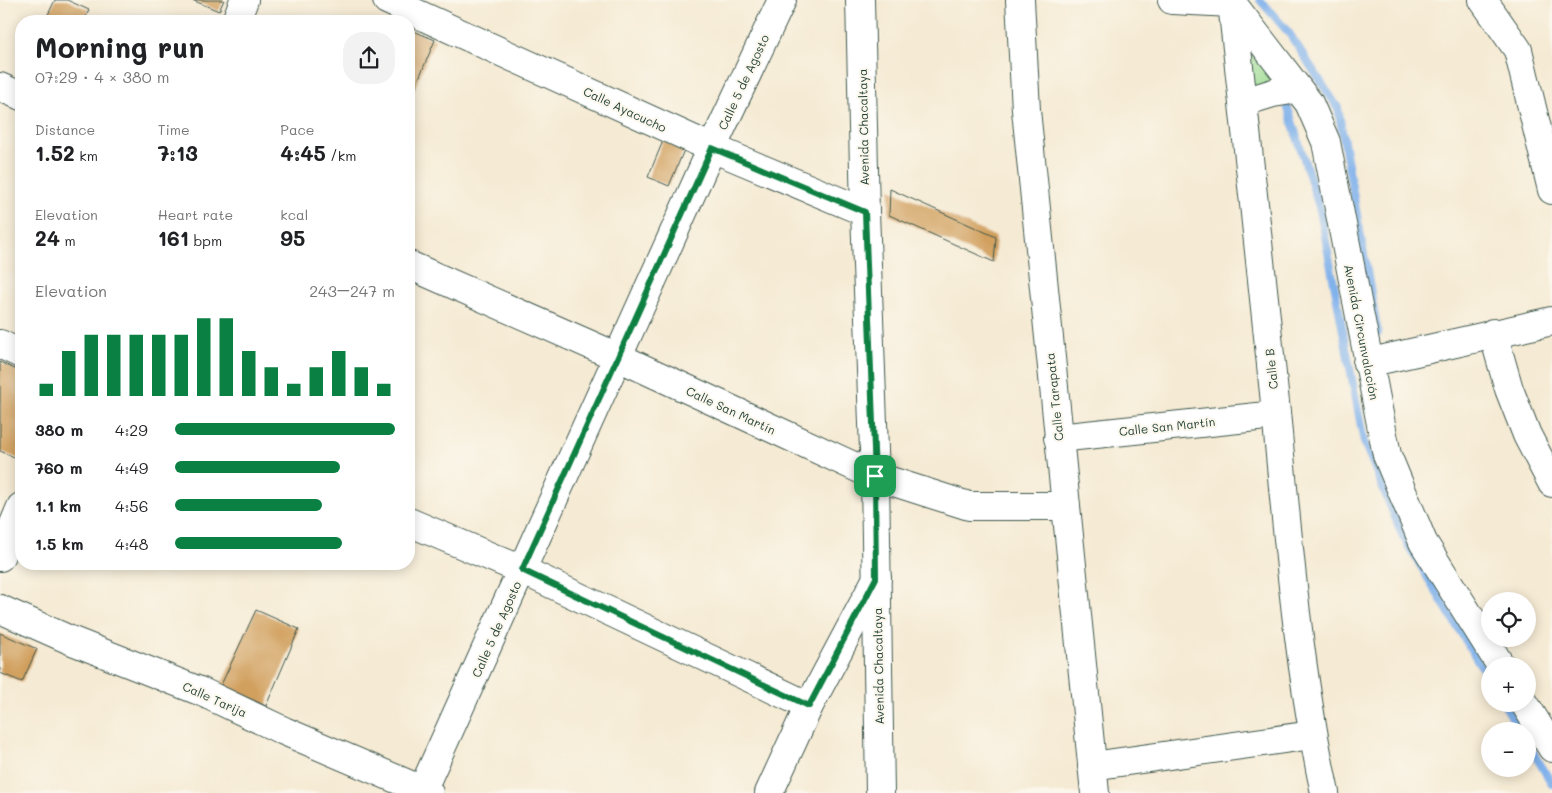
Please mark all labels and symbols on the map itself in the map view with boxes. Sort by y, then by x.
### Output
street label: Calle 5 de Agosto [714,32,772,132]
street label: Avenida Chacaltaya [854,68,872,186]
street label: Calle Ayacucho [581,83,669,135]
street label: Avenida Circunvalación [1341,263,1383,401]
street label: Calle B [1261,348,1281,390]
street label: Calle Tarapata [1041,352,1067,442]
street label: Calle San Martín [684,382,778,438]
street label: Calle San Martín [1118,413,1216,439]
pin [854,455,896,497]
street label: Calle 5 de Agosto [468,578,524,680]
street label: Avenida Chacaltaya [869,607,887,725]
street label: Calle Tarija [180,678,250,720]

